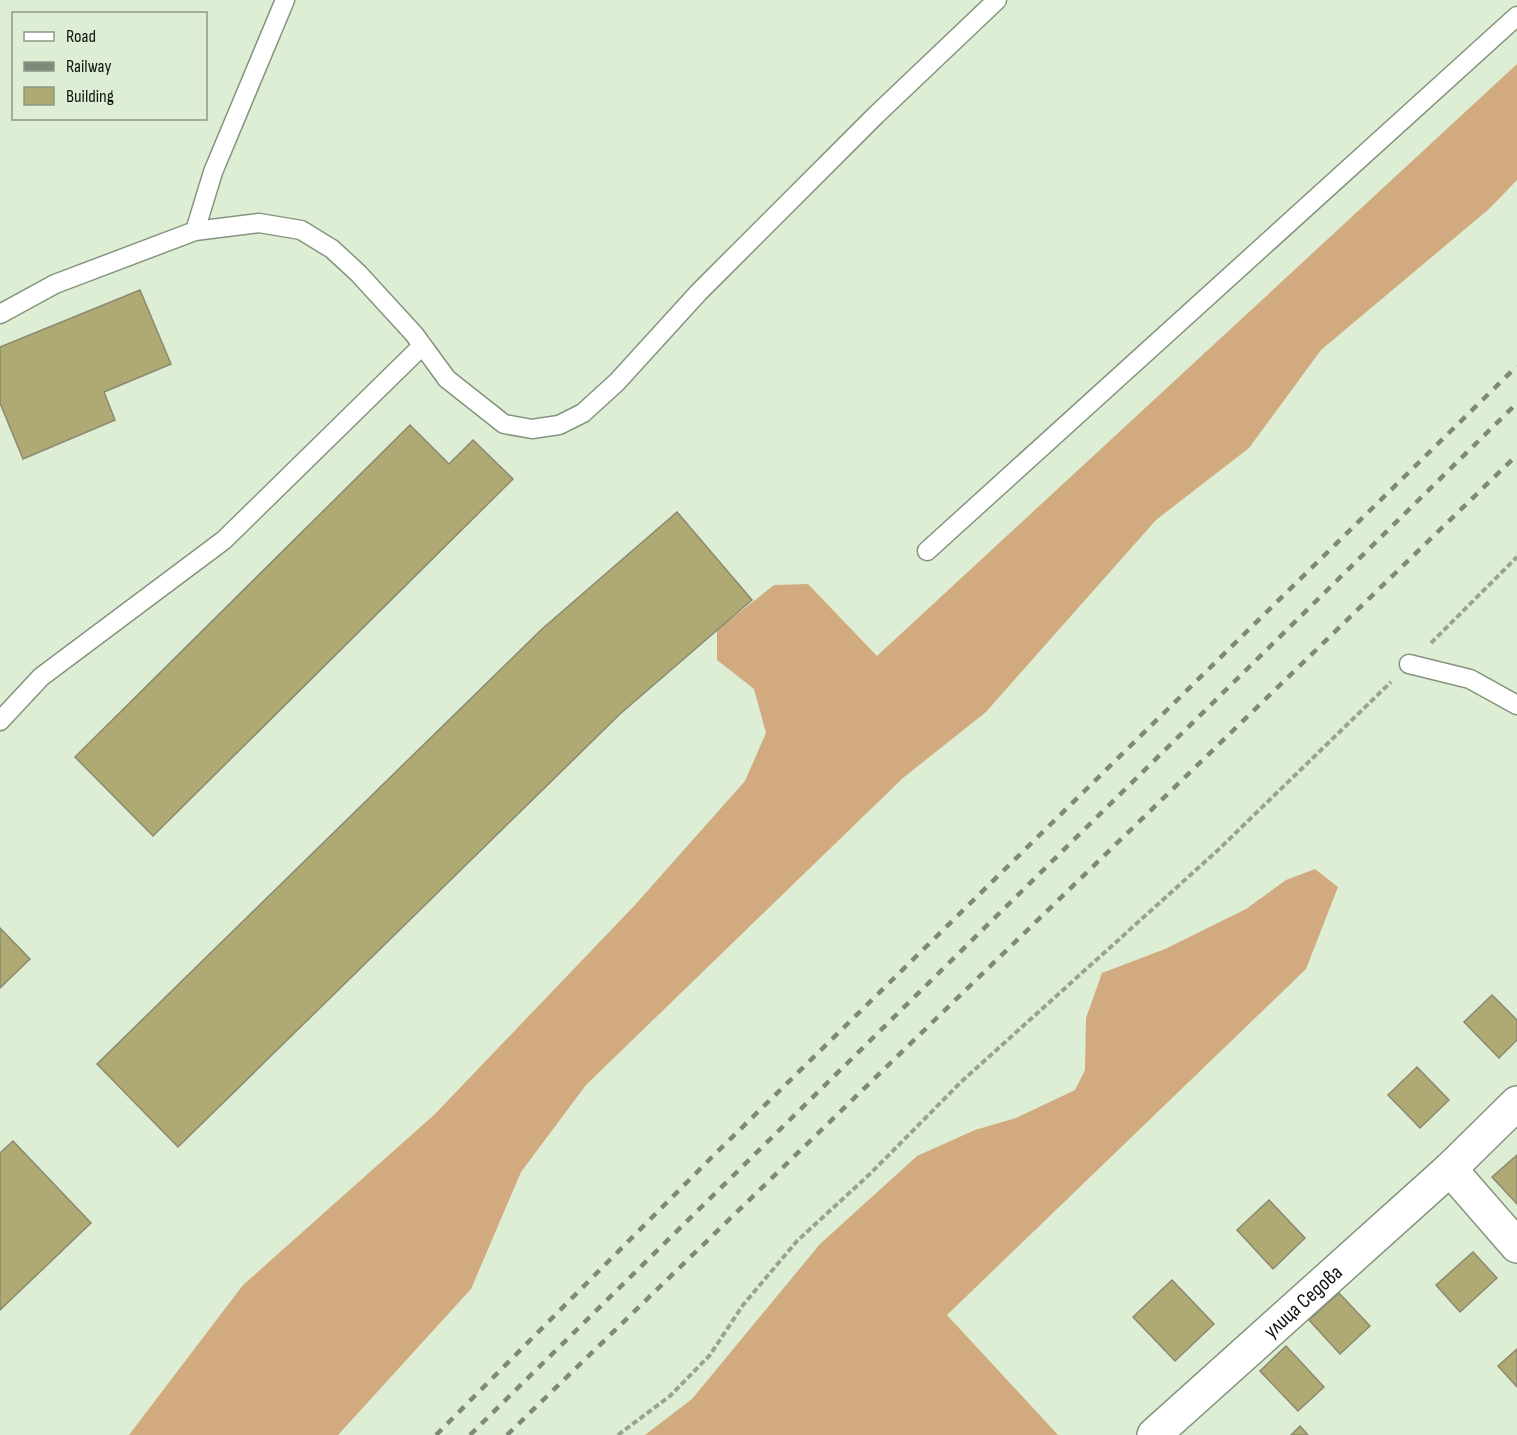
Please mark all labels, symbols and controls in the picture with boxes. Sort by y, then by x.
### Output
legend [12,12,207,120]
text: Road [66,26,96,47]
text: Railway [66,56,111,77]
text: Building [66,86,114,107]
street label: улица Седова [1258,1260,1347,1343]

